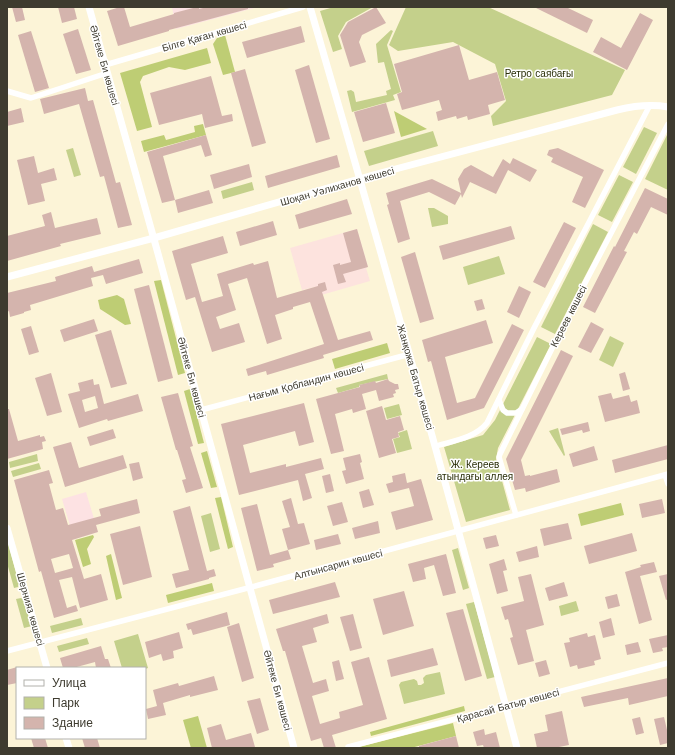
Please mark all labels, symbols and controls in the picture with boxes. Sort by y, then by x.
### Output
street label: Білге Қаған көшесі [161,19,248,54]
street label: Әйтеке Би көшесі [88,24,121,107]
park label: Ретро саябағы [505,68,573,79]
street label: Шоқан Уәлиханов көшесі [279,165,395,208]
street label: Кереев көшесі [548,284,589,349]
street label: Жанқожа Батыр көшесі [395,323,436,431]
street label: Әйтеке Би көшесі [175,336,208,419]
street label: Нағым Қобландин көшесі [247,362,365,403]
park label: Ж. Кереев атындағы аллея [437,459,513,482]
street label: Алтынсарин көшесі [293,547,384,582]
street label: Шернияз көшесі [15,571,46,647]
street label: Әйтеке Би көшесі [261,649,294,732]
legend [16,667,146,739]
text: Улица [52,676,86,690]
street label: Қарасай Батыр көшесі [456,687,560,724]
text: Парк [52,696,80,710]
text: Здание [52,716,93,730]

